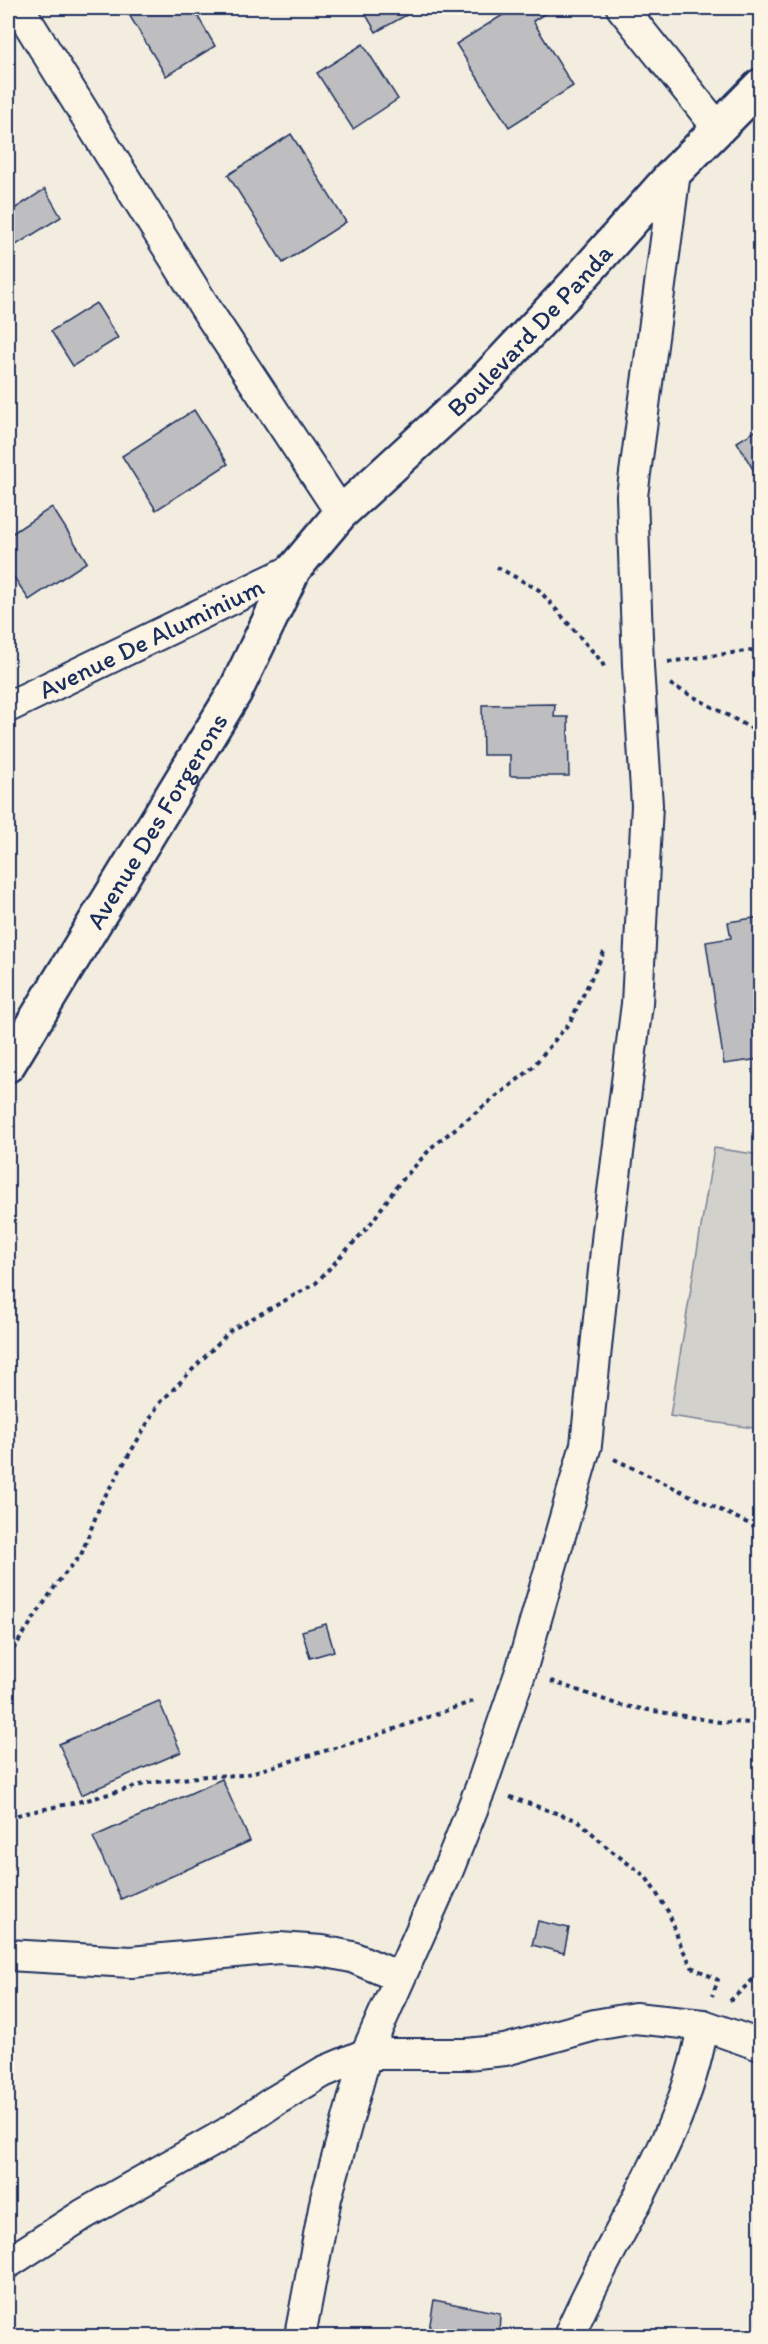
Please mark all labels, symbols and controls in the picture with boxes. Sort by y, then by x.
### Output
street label: Boulevard De Panda [440,237,619,424]
street label: Avenue De Aluminium [34,570,269,706]
street label: Avenue Des Forgerons [79,707,235,935]

